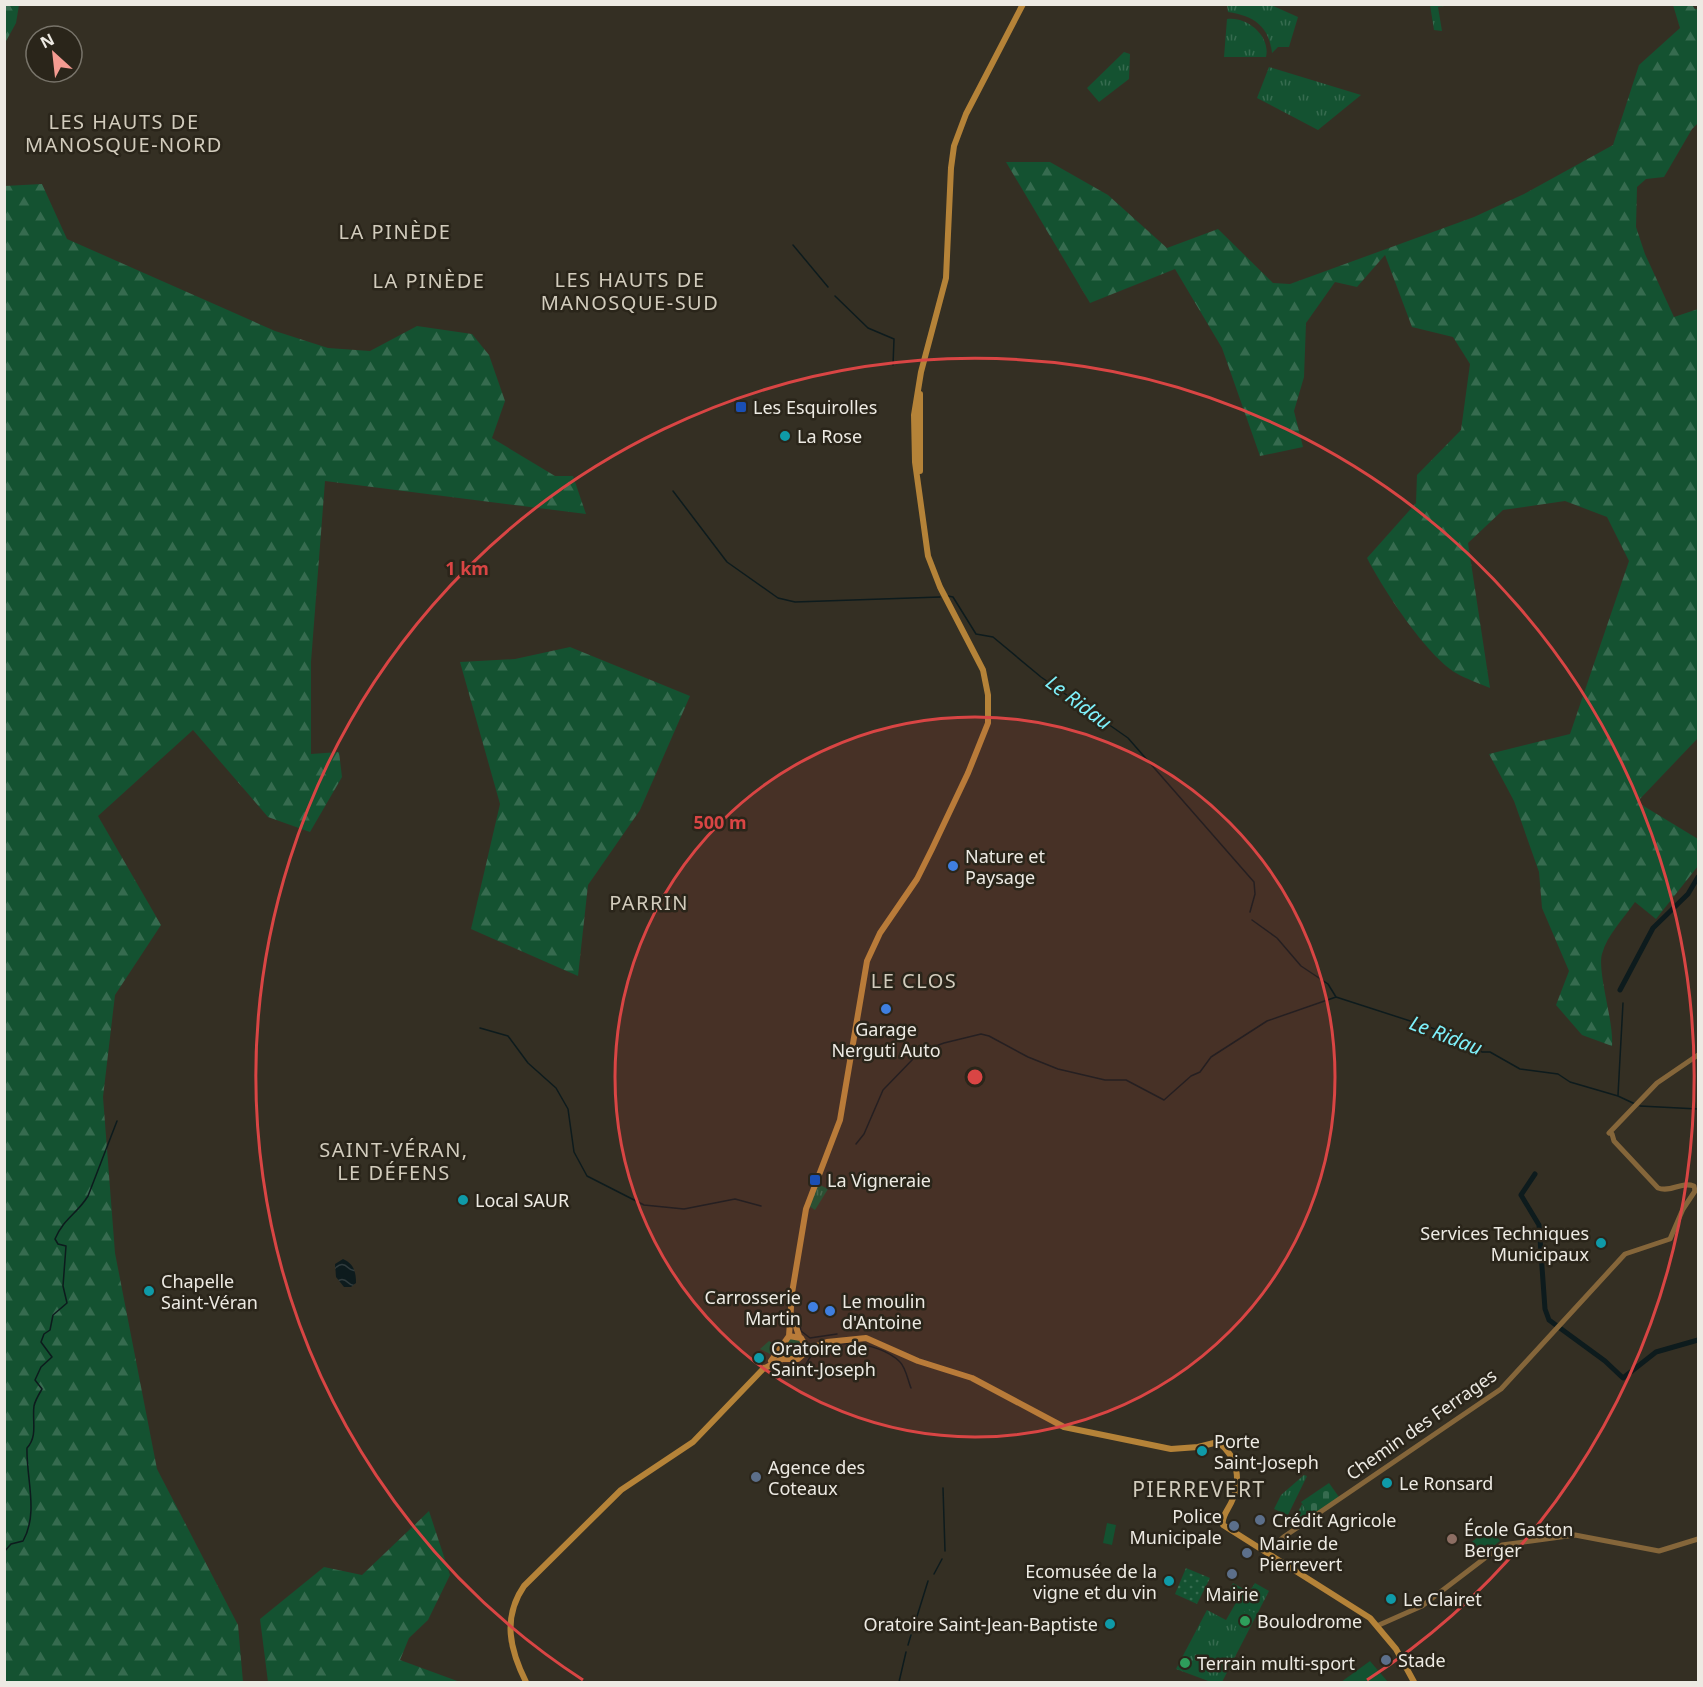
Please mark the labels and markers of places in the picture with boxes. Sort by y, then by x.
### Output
place label: Les Esquirolles [753,395,877,419]
marker: Les Esquirolles [734,400,748,414]
place label: La Rose [797,424,862,448]
marker: La Rose [778,429,792,443]
place label: Nature et Paysage [965,844,1045,889]
marker: Nature et Paysage [946,859,960,873]
marker: Garage Nerguti Auto [879,1002,893,1016]
place label: Garage Nerguti Auto [831,1017,941,1062]
centre of rings [965,1067,985,1087]
place label: La Vigneraie [827,1168,931,1192]
marker: La Vigneraie [808,1173,822,1187]
place label: Local SAUR [475,1188,569,1212]
marker: Local SAUR [456,1193,470,1207]
place label: Services Techniques Municipaux [1420,1221,1589,1266]
marker: Services Techniques Municipaux [1594,1236,1608,1250]
place label: Chapelle Saint-Véran [161,1269,258,1314]
marker: Chapelle Saint-Véran [142,1284,156,1298]
place label: Carrosserie Martin [705,1285,801,1330]
place label: Le moulin d'Antoine [842,1289,926,1334]
marker: Carrosserie Martin [806,1300,820,1314]
marker: Le moulin d'Antoine [823,1304,837,1318]
place label: Oratoire de Saint-Joseph [771,1336,876,1381]
marker: Oratoire de Saint-Joseph [752,1351,766,1365]
place label: Porte Saint-Joseph [1214,1429,1319,1474]
marker: Porte Saint-Joseph [1195,1444,1209,1458]
place label: Agence des Coteaux [768,1455,865,1500]
marker: Agence des Coteaux [749,1470,763,1484]
place label: Le Ronsard [1399,1471,1493,1495]
marker: Le Ronsard [1380,1476,1394,1490]
place label: Police Municipale [1130,1504,1222,1549]
place label: Crédit Agricole [1272,1508,1396,1532]
marker: Crédit Agricole [1253,1513,1267,1527]
place label: École Gaston Berger [1464,1517,1573,1562]
marker: Police Municipale [1227,1519,1241,1533]
place label: Mairie de Pierrevert [1259,1531,1343,1576]
marker: École Gaston Berger [1445,1532,1459,1546]
marker: Mairie de Pierrevert [1240,1546,1254,1560]
place label: Ecomusée de la vigne et du vin [1025,1559,1157,1604]
marker: Mairie [1225,1567,1239,1581]
marker: Ecomusée de la vigne et du vin [1162,1574,1176,1588]
place label: Mairie [1205,1582,1259,1606]
place label: Le Clairet [1403,1587,1482,1611]
marker: Le Clairet [1384,1592,1398,1606]
place label: Boulodrome [1257,1609,1362,1633]
place label: Oratoire Saint-Jean-Baptiste [863,1612,1098,1636]
marker: Boulodrome [1238,1614,1252,1628]
marker: Oratoire Saint-Jean-Baptiste [1103,1617,1117,1631]
place label: Stade [1398,1648,1446,1672]
place label: Terrain multi-sport [1197,1651,1356,1675]
marker: Stade [1379,1653,1393,1667]
marker: Terrain multi-sport [1178,1656,1192,1670]

